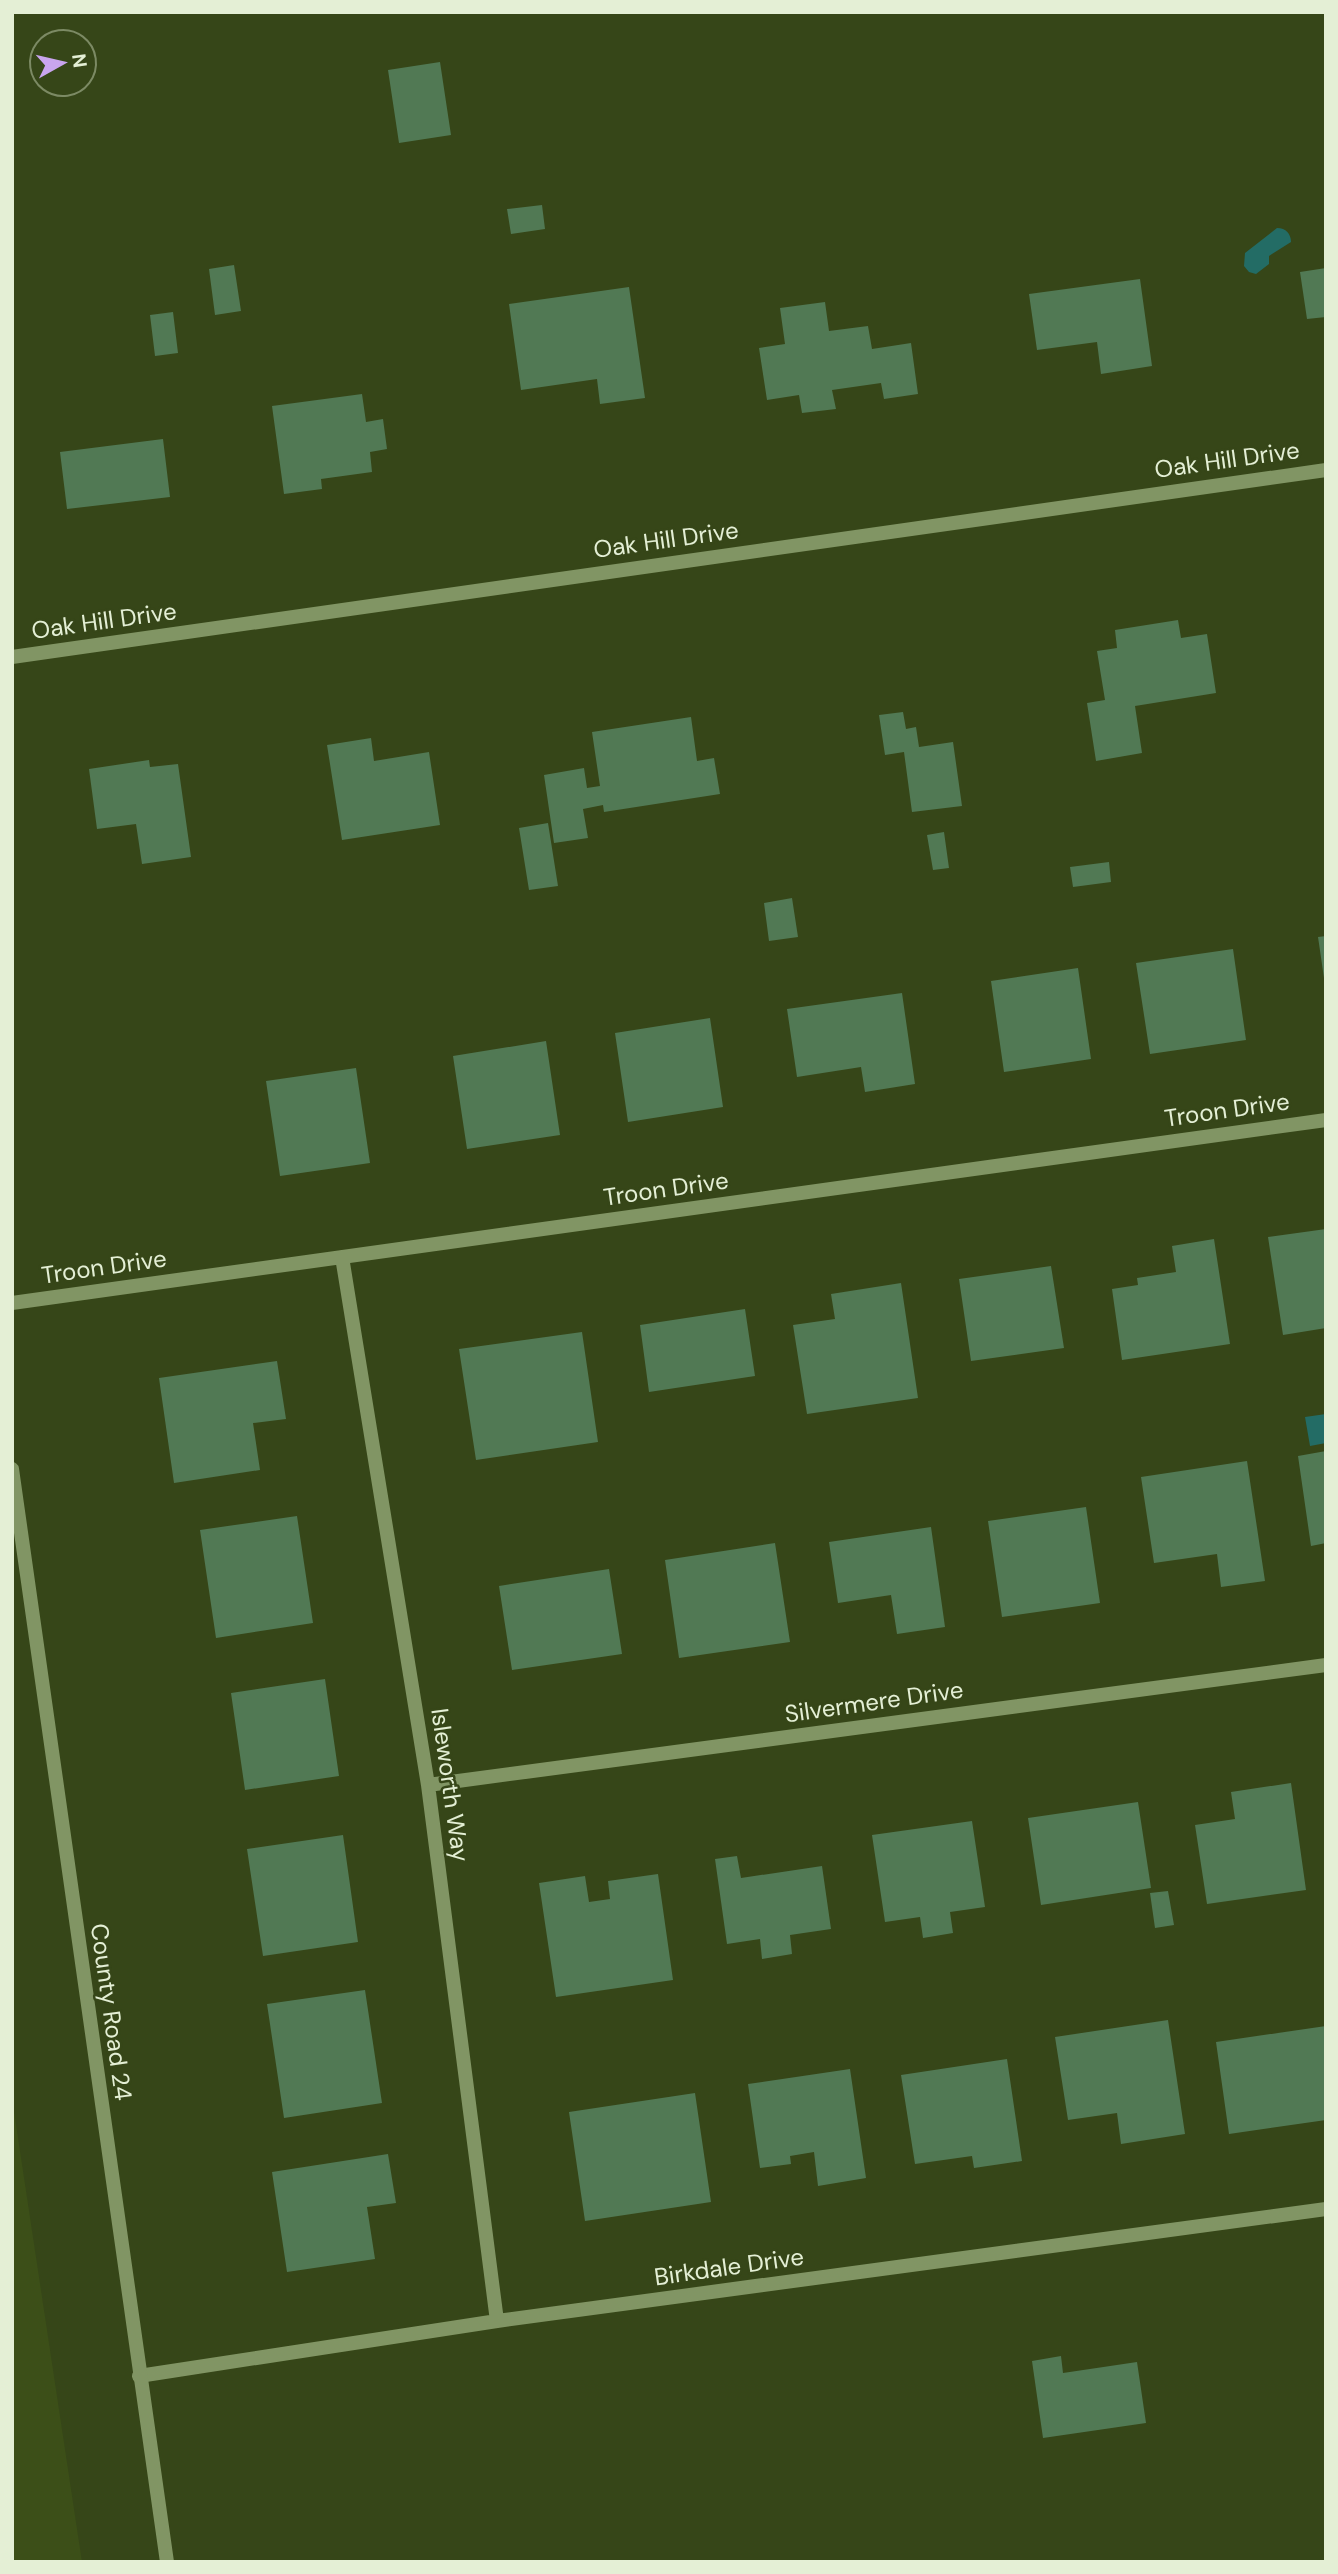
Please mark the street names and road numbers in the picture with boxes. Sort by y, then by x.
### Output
street label: Oak Hill Drive [1152,434,1301,485]
street label: Oak Hill Drive [591,514,740,565]
street label: Oak Hill Drive [29,595,178,646]
street label: Troon Drive [1162,1085,1291,1134]
street label: Troon Drive [601,1164,730,1213]
street label: Troon Drive [39,1242,168,1291]
street label: Silvermere Drive [783,1674,965,1729]
street label: Isleworth Way [424,1706,477,1864]
street label: County Road 24 [84,1921,139,2102]
street label: Birkdale Drive [652,2241,806,2292]

